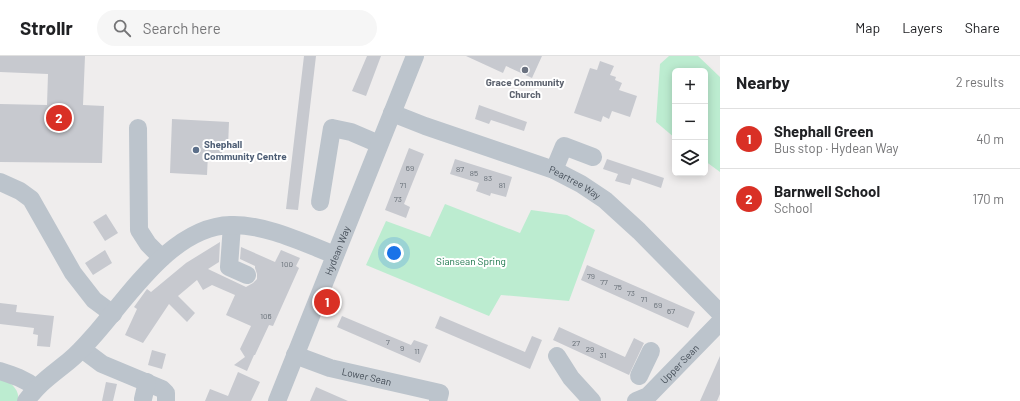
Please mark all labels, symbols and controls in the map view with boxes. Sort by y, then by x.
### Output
search box [97,10,377,46]
text: Strollr [20,16,73,39]
icon: search [111,17,133,39]
text: Search here [143,19,221,37]
text: Map [855,19,880,36]
text: Layers [902,19,943,36]
text: Share [965,19,1000,36]
marker: Grace Community Church [520,65,530,75]
map controls [672,68,708,176]
button: + [672,68,708,104]
text: Nearby [736,72,790,92]
text: 2 results [956,74,1004,90]
place label: Grace Community Church [486,76,564,100]
pin: 2 [46,103,72,133]
button: − [672,104,708,140]
text: Shephall Green [774,122,874,140]
text: 1 [747,131,751,147]
text: 40 m [976,131,1004,147]
place label: Shephall Community Centre [204,138,287,162]
button: layers [672,140,708,176]
text: Bus stop · Hydean Way [774,140,899,156]
marker: Shephall Community Centre [191,145,201,155]
house number: 69 [406,163,414,173]
street label: Peartree Way [548,163,604,202]
house number: 87 [456,164,464,174]
house number: 85 [470,168,478,178]
house number: 83 [484,173,492,183]
house number: 71 [400,180,407,190]
house number: 81 [499,180,506,190]
text: Barnwell School [774,182,880,200]
text: 2 [745,191,753,207]
text: 170 m [973,191,1004,207]
house number: 73 [394,194,402,204]
text: School [774,200,812,216]
street label: Hydean Way [322,224,353,277]
your location [384,243,404,263]
park label: Siansean Spring [436,255,506,267]
house number: 100 [281,259,293,269]
house number: 79 [587,271,595,281]
house number: 77 [600,277,608,287]
house number: 75 [614,282,622,292]
pin: 1 [314,287,340,317]
house number: 73 [627,288,635,298]
house number: 71 [641,294,648,304]
house number: 69 [654,300,662,310]
house number: 67 [667,306,675,316]
house number: 106 [260,311,272,321]
house number: 7 [386,337,390,347]
house number: 27 [572,338,580,348]
street label: Upper Sean [658,342,701,386]
house number: 9 [400,343,404,353]
house number: 29 [586,344,594,354]
house number: 11 [414,346,420,356]
house number: 31 [600,350,607,360]
street label: Lower Sean [341,365,393,388]

